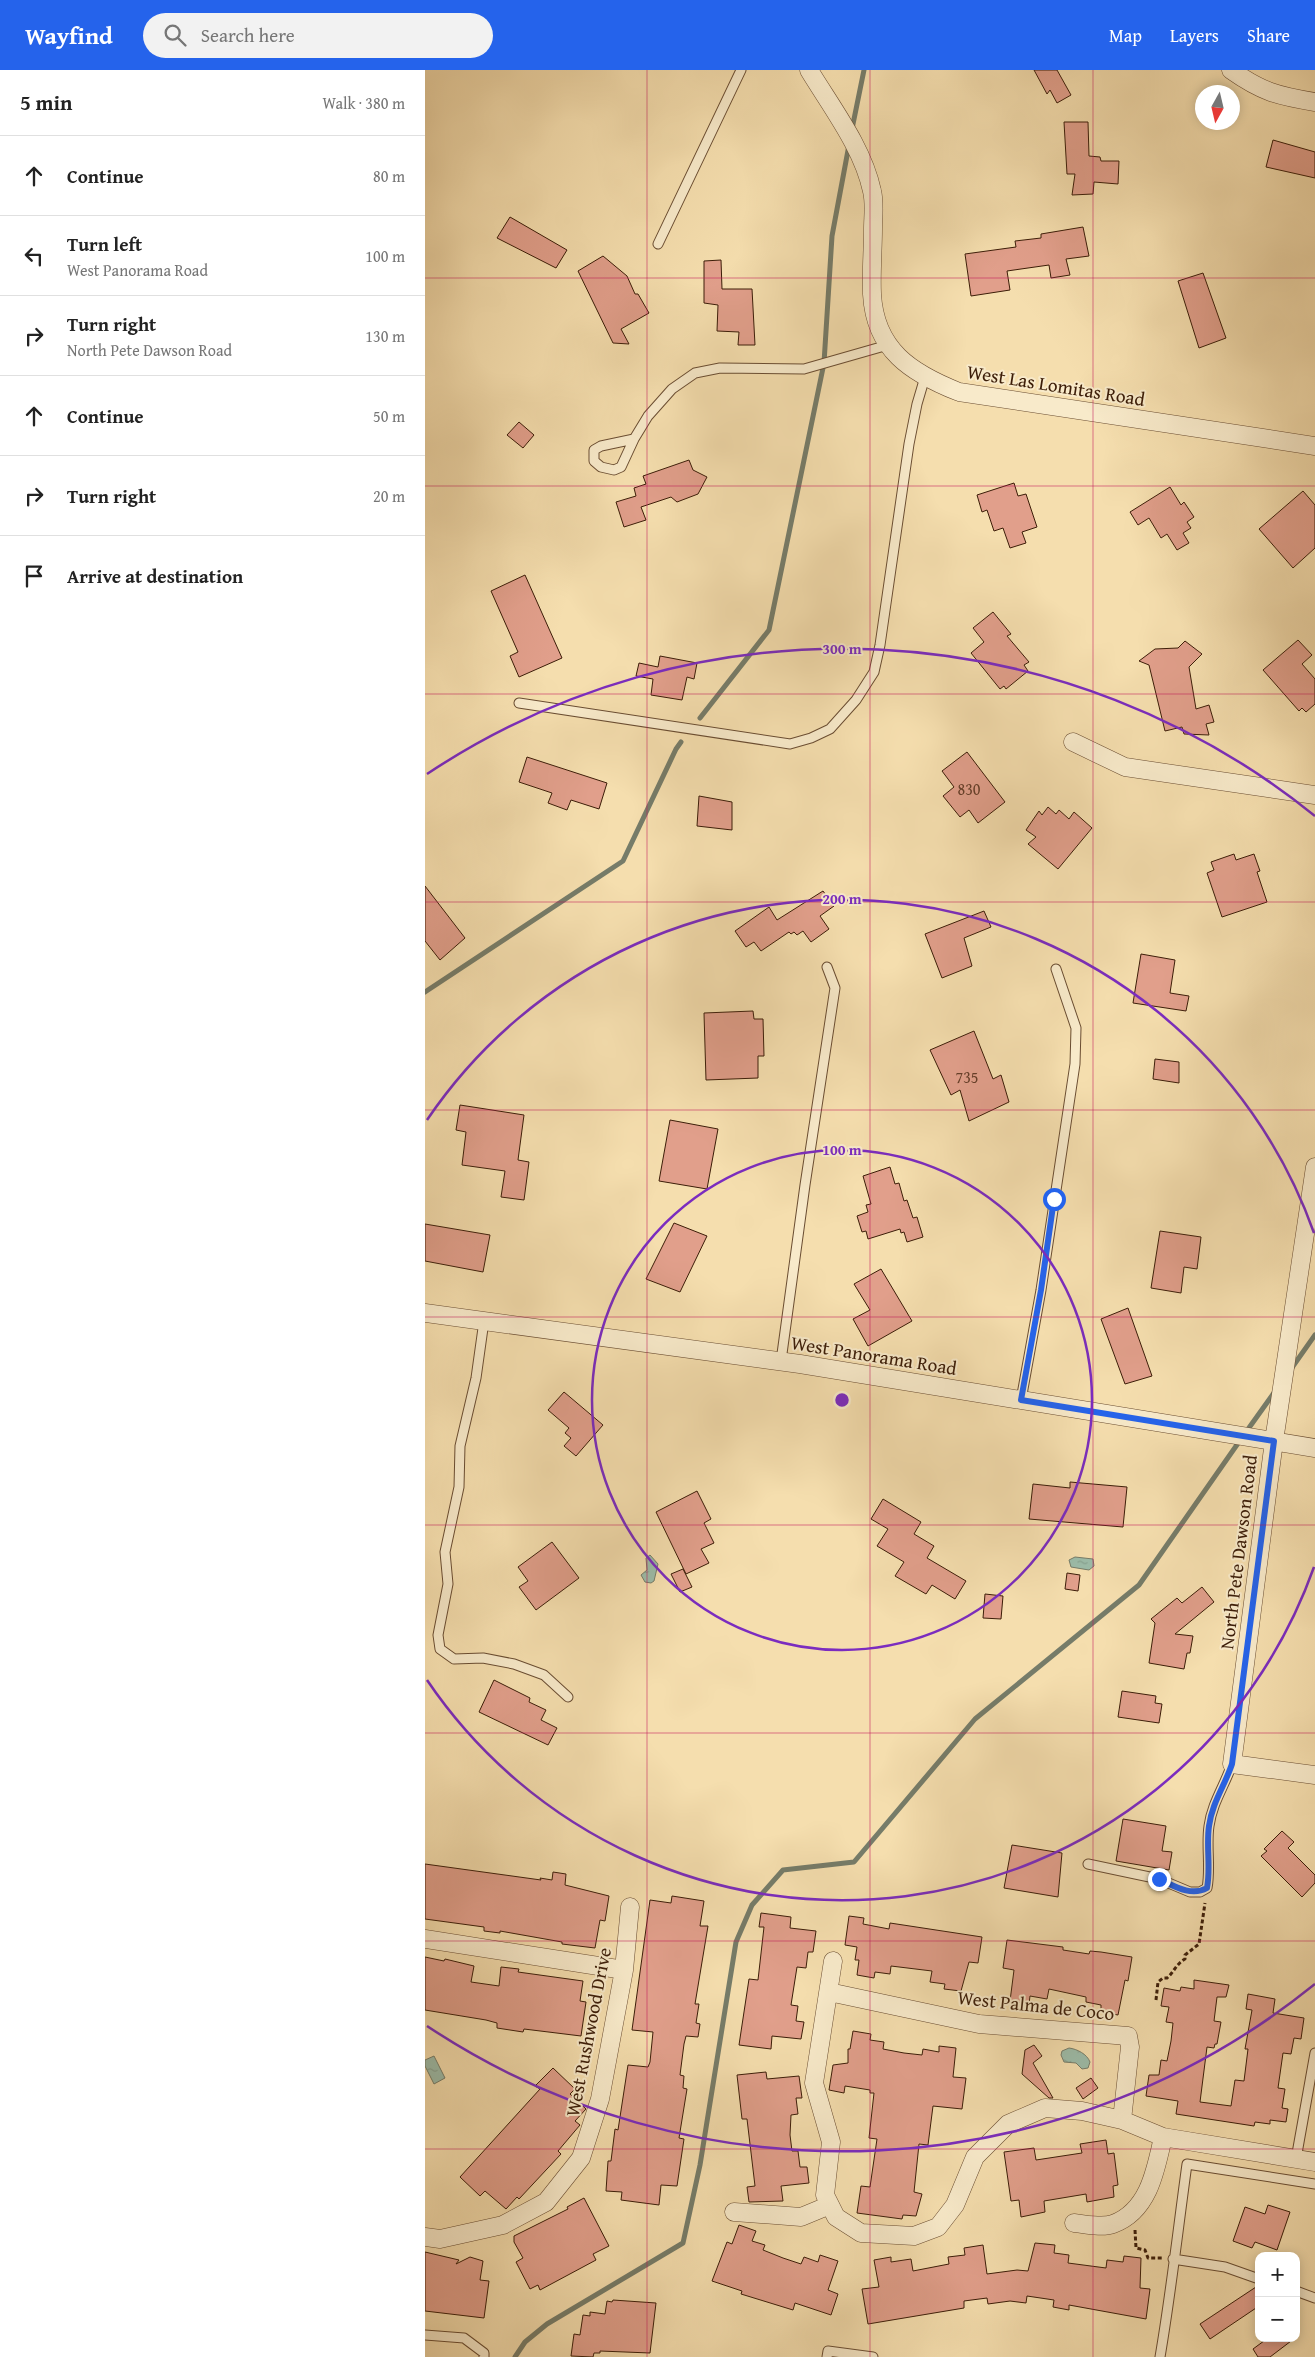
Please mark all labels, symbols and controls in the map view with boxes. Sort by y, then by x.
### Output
search box [143,13,493,58]
text: Wayfind [25,18,113,53]
icon: search [161,21,189,49]
text: Search here [201,21,295,49]
text: Map [1109,22,1142,49]
text: Layers [1170,22,1219,49]
text: Share [1247,22,1290,49]
north arrow [1195,85,1240,130]
text: 5 min [20,87,72,118]
text: Walk · 380 m [322,91,405,115]
icon: ahead [20,162,48,190]
text: Continue [67,162,144,190]
text: 80 m [373,164,405,188]
text: Turn left [67,230,142,258]
icon: left [20,242,48,270]
text: 100 m [365,244,405,268]
text: West Panorama Road [67,258,208,282]
text: Turn right [67,310,156,338]
icon: right [20,322,48,350]
text: 130 m [365,324,405,348]
text: North Pete Dawson Road [67,338,232,362]
street label: West Las Lomitas Road [965,357,1148,413]
icon: ahead [20,402,48,430]
text: Continue [67,402,144,430]
text: 50 m [373,404,405,428]
icon: right [20,482,48,510]
text: Turn right [67,482,156,510]
text: 20 m [373,484,405,508]
icon: arrive [20,562,48,590]
text: Arrive at destination [67,562,243,590]
text: 300 m [822,638,862,659]
house number: 830 [957,777,981,801]
text: 200 m [822,888,862,909]
house number: 735 [955,1065,979,1089]
text: 100 m [822,1139,862,1160]
route start [1043,1188,1066,1211]
street label: West Panorama Road [789,1328,960,1382]
centre of rings [833,1391,851,1409]
street label: North Pete Dawson Road [1212,1452,1264,1651]
route end [1148,1868,1171,1891]
street label: West Rushwood Drive [558,1945,618,2119]
street label: West Palma de Coco [956,1983,1116,2027]
map controls [1255,2252,1300,2342]
button: + [1255,2252,1300,2297]
button: − [1255,2297,1300,2342]

